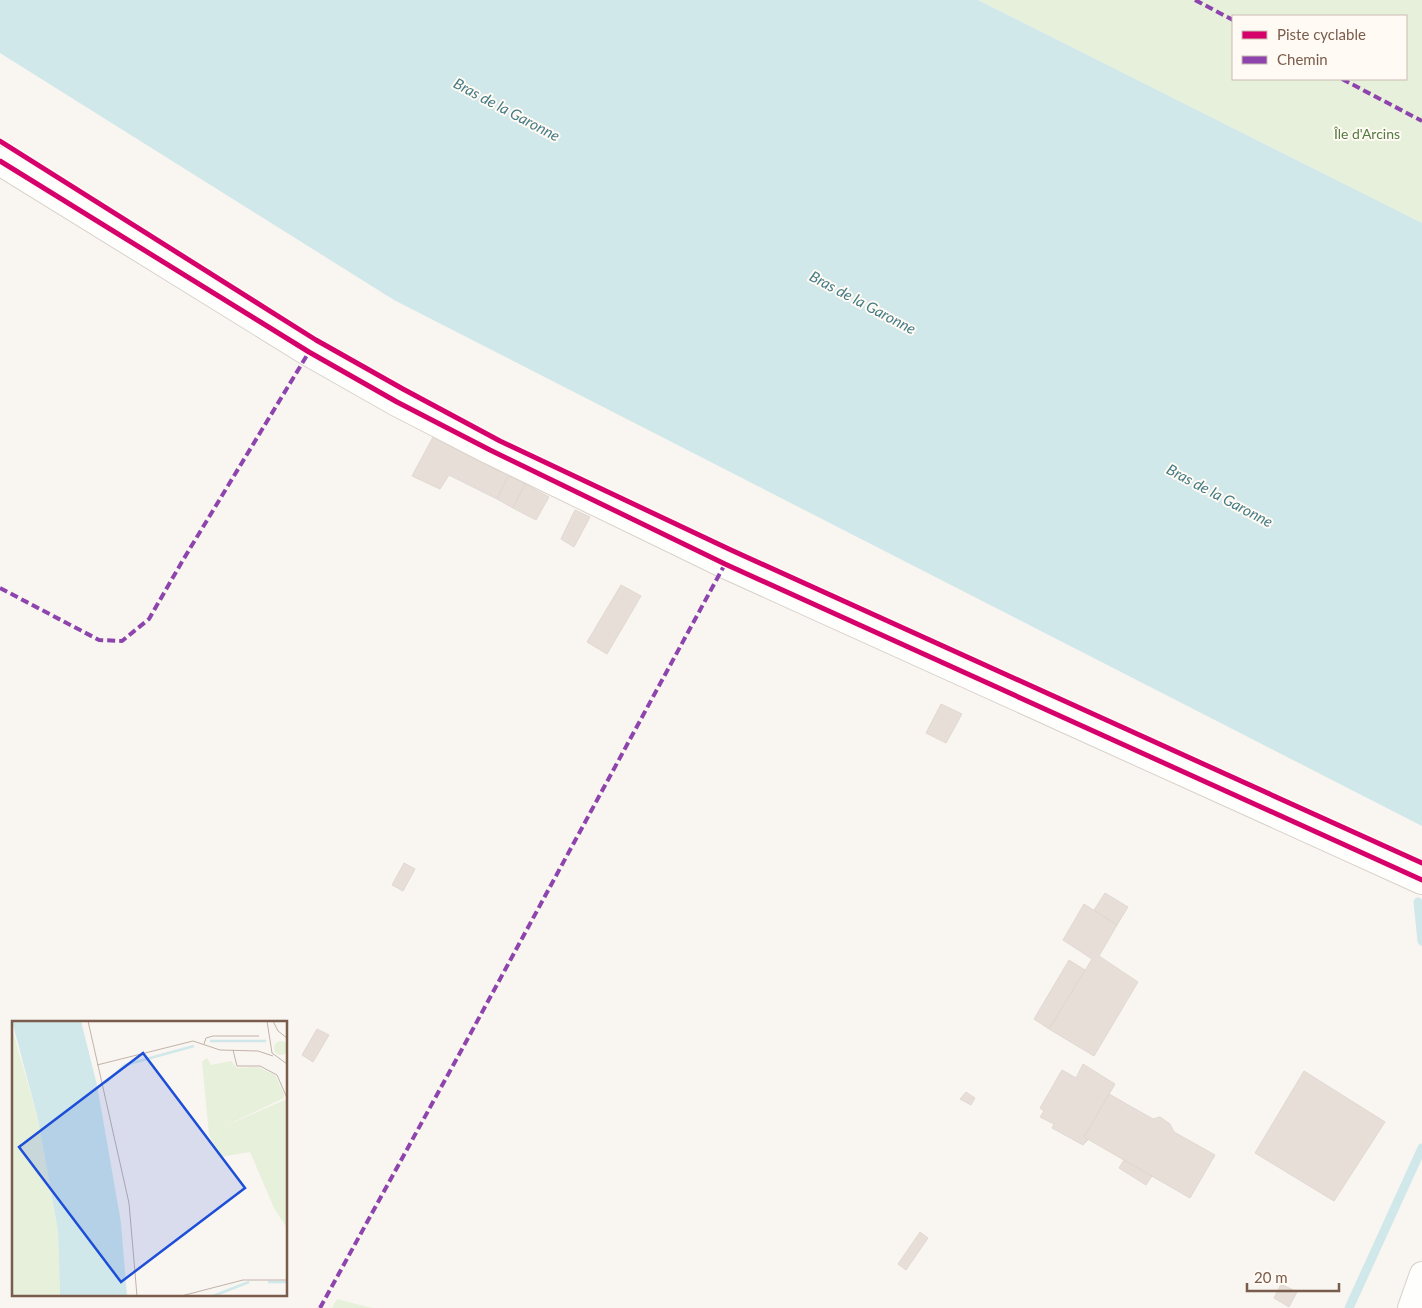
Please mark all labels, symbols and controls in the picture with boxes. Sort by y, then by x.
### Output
legend [1232,15,1407,80]
text: Piste cyclable [1277,25,1366,43]
text: Chemin [1277,50,1328,68]
water label: Bras de la Garonne [451,73,563,145]
park label: Île d'Arcins [1333,125,1400,142]
water label: Bras de la Garonne [807,266,919,338]
water label: Bras de la Garonne [1164,459,1276,531]
inset map [12,1021,288,1296]
scale bar [1247,1260,1340,1292]
text: 20 m [1254,1268,1288,1286]

